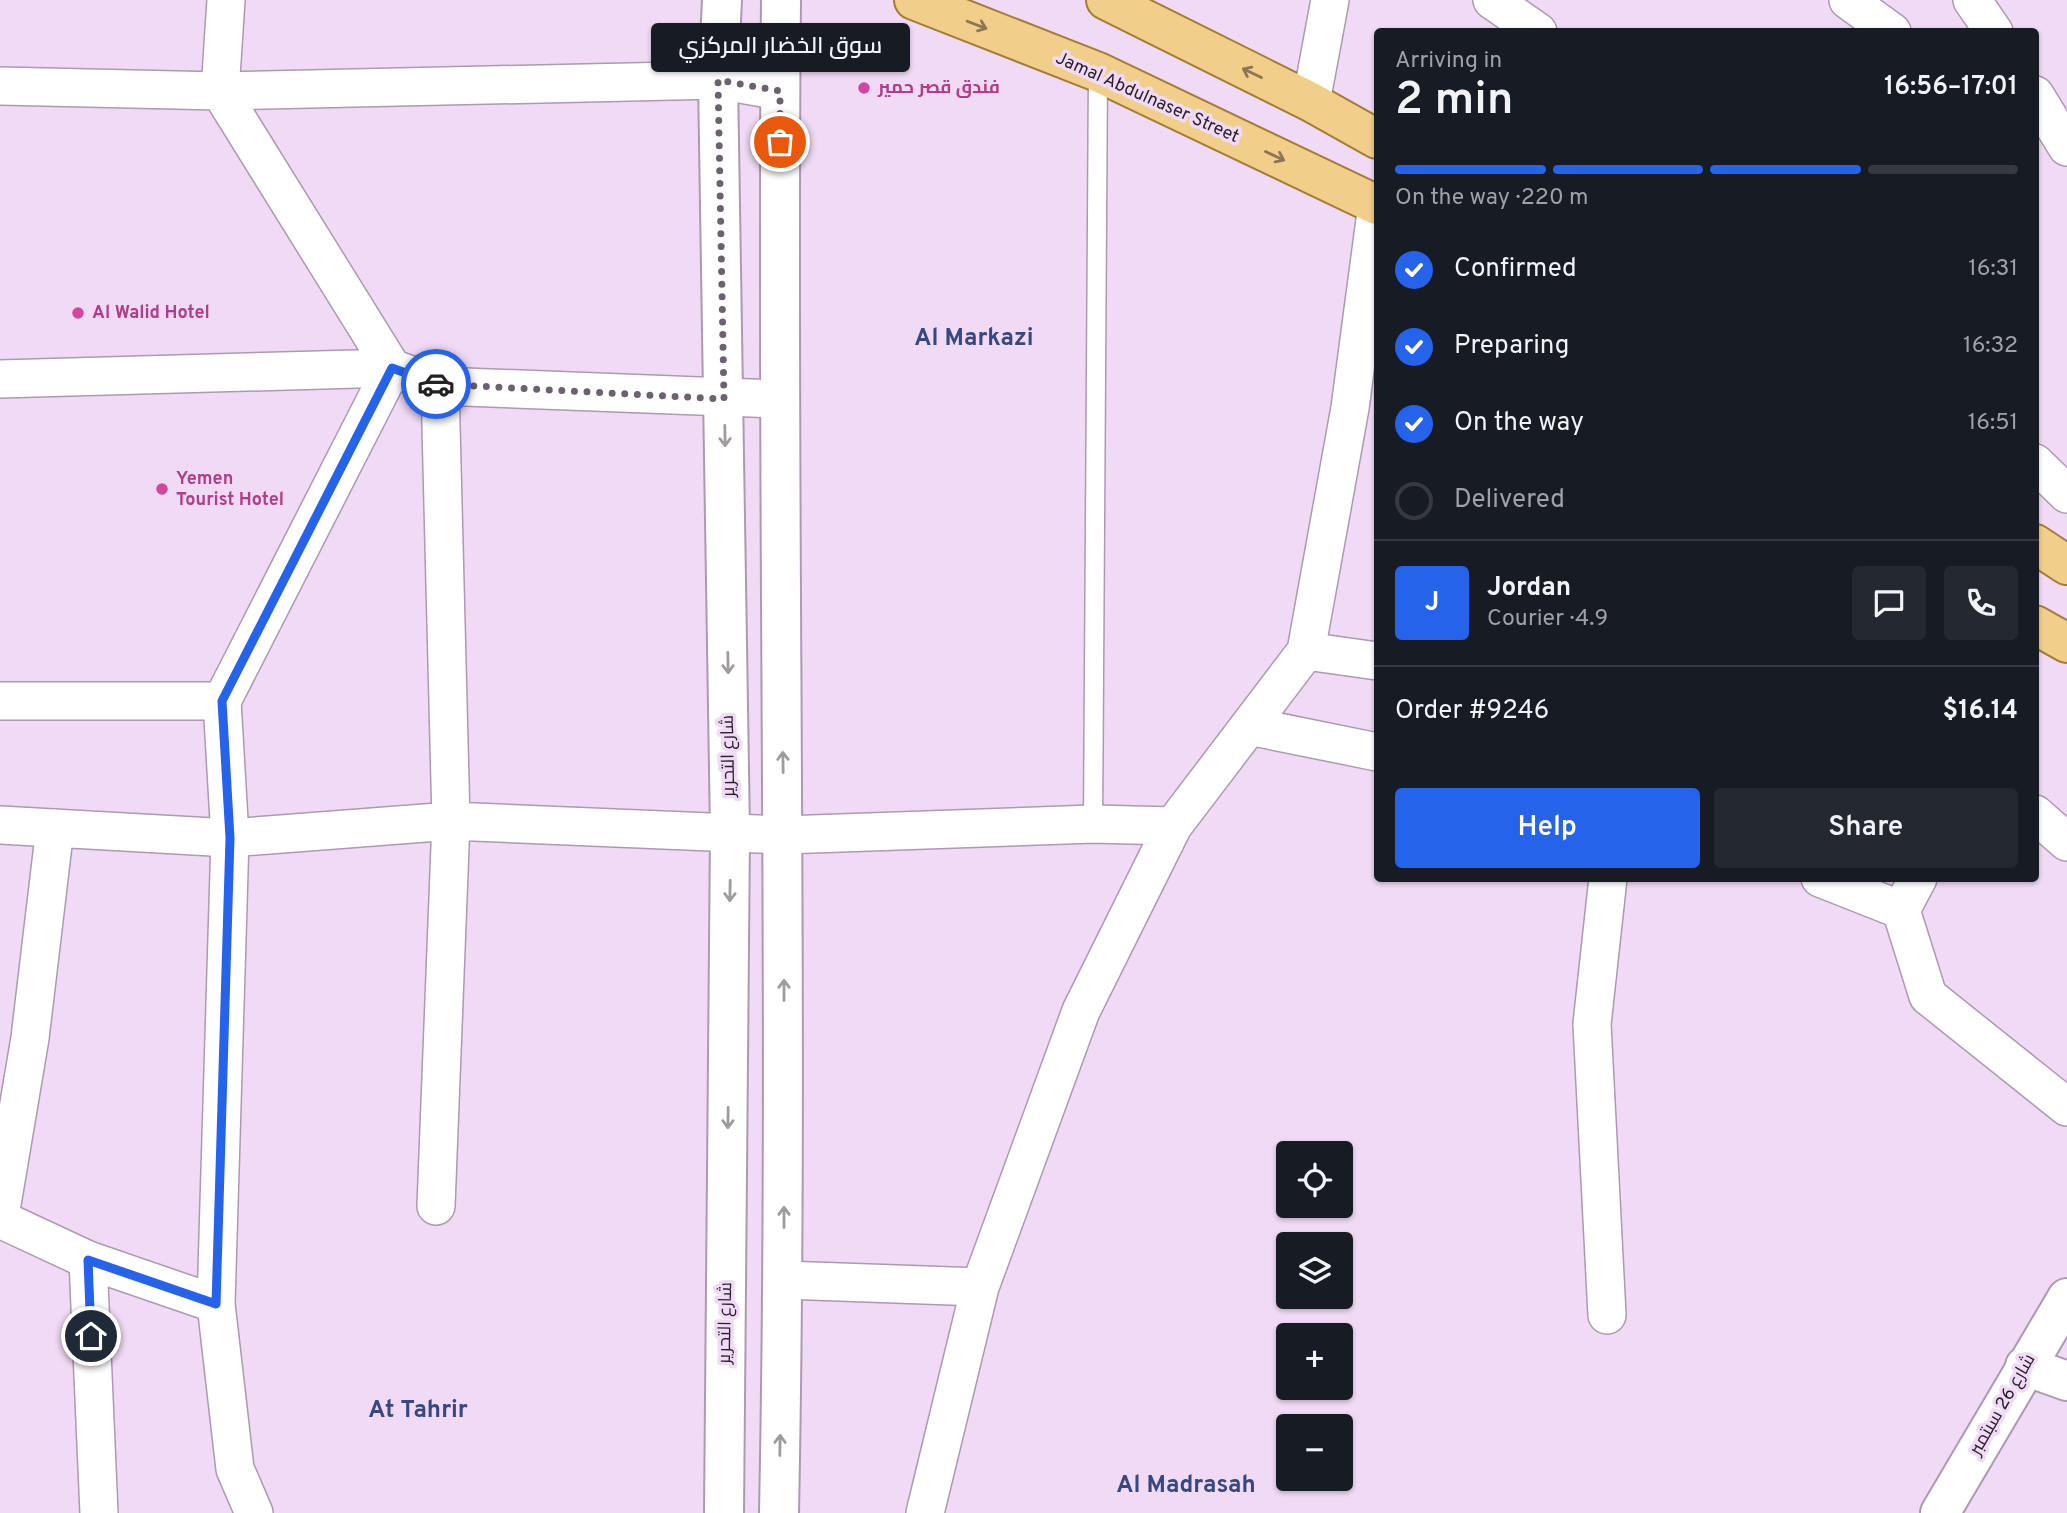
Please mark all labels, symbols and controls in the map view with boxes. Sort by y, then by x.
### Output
one-way arrow [966,19,988,32]
callout: سوق الخضار المركزي [650,23,910,72]
text: سوق الخضار المركزي [679,33,882,62]
street label: Jamal Abdulnaser Street [1052,47,1242,149]
text: Arriving in [1395,47,1502,76]
one-way arrow [1242,65,1263,79]
text: 16:56–17:01 [1884,71,2018,104]
text: 2 min [1395,72,1514,131]
place label: فندق قصر حمير [877,77,1000,100]
marker: فندق قصر حمير [856,80,872,96]
pin [750,112,810,172]
icon: bag [761,123,799,161]
one-way arrow [1264,150,1285,164]
text: On the way · 220 m [1395,184,1589,213]
icon: check [1395,251,1433,289]
text: Confirmed [1454,253,1577,286]
text: 16:31 [1968,255,2018,284]
place label: Al Walid Hotel [92,302,210,325]
marker: Al Walid Hotel [70,305,86,321]
district label: Al Markazi [914,324,1034,354]
icon: check [1395,328,1433,366]
text: Preparing [1454,330,1569,363]
text: 16:32 [1963,332,2018,361]
courier [401,349,471,419]
icon: car [417,365,455,403]
icon: check [1395,405,1433,443]
text: On the way [1454,407,1584,440]
text: 16:51 [1968,409,2018,438]
one-way arrow [718,424,732,447]
place label: Yemen Tourist Hotel [176,468,284,512]
marker: Yemen Tourist Hotel [154,481,170,497]
text: Delivered [1454,484,1565,517]
button: chat [1852,566,1926,640]
button: phone [1944,566,2018,640]
text: Jordan [1487,572,1571,605]
text: J [1425,587,1439,620]
text: Courier · 4.9 [1487,605,1608,634]
one-way arrow [721,651,735,674]
text: Order #9246 [1395,695,1549,728]
text: $16.14 [1942,695,2018,728]
street label: شارع التحرير [717,715,741,798]
one-way arrow [776,751,789,774]
button: Help [1395,788,1700,868]
button: Share [1714,788,2018,868]
one-way arrow [723,879,737,902]
one-way arrow [777,979,791,1002]
one-way arrow [721,1106,735,1129]
map controls [1276,1141,1353,1491]
button: locate [1276,1141,1353,1218]
one-way arrow [777,1206,791,1229]
button: layers [1276,1232,1353,1309]
street label: شارع التحرير [714,1282,738,1365]
pin [61,1306,121,1366]
icon: home [72,1317,110,1355]
button: + [1276,1323,1353,1400]
street label: شارع 26 سبتمبر [1964,1350,2041,1461]
district label: At Tahrir [368,1396,468,1426]
button: − [1276,1414,1353,1491]
one-way arrow [773,1434,787,1457]
district label: Al Madrasah [1116,1471,1256,1501]

